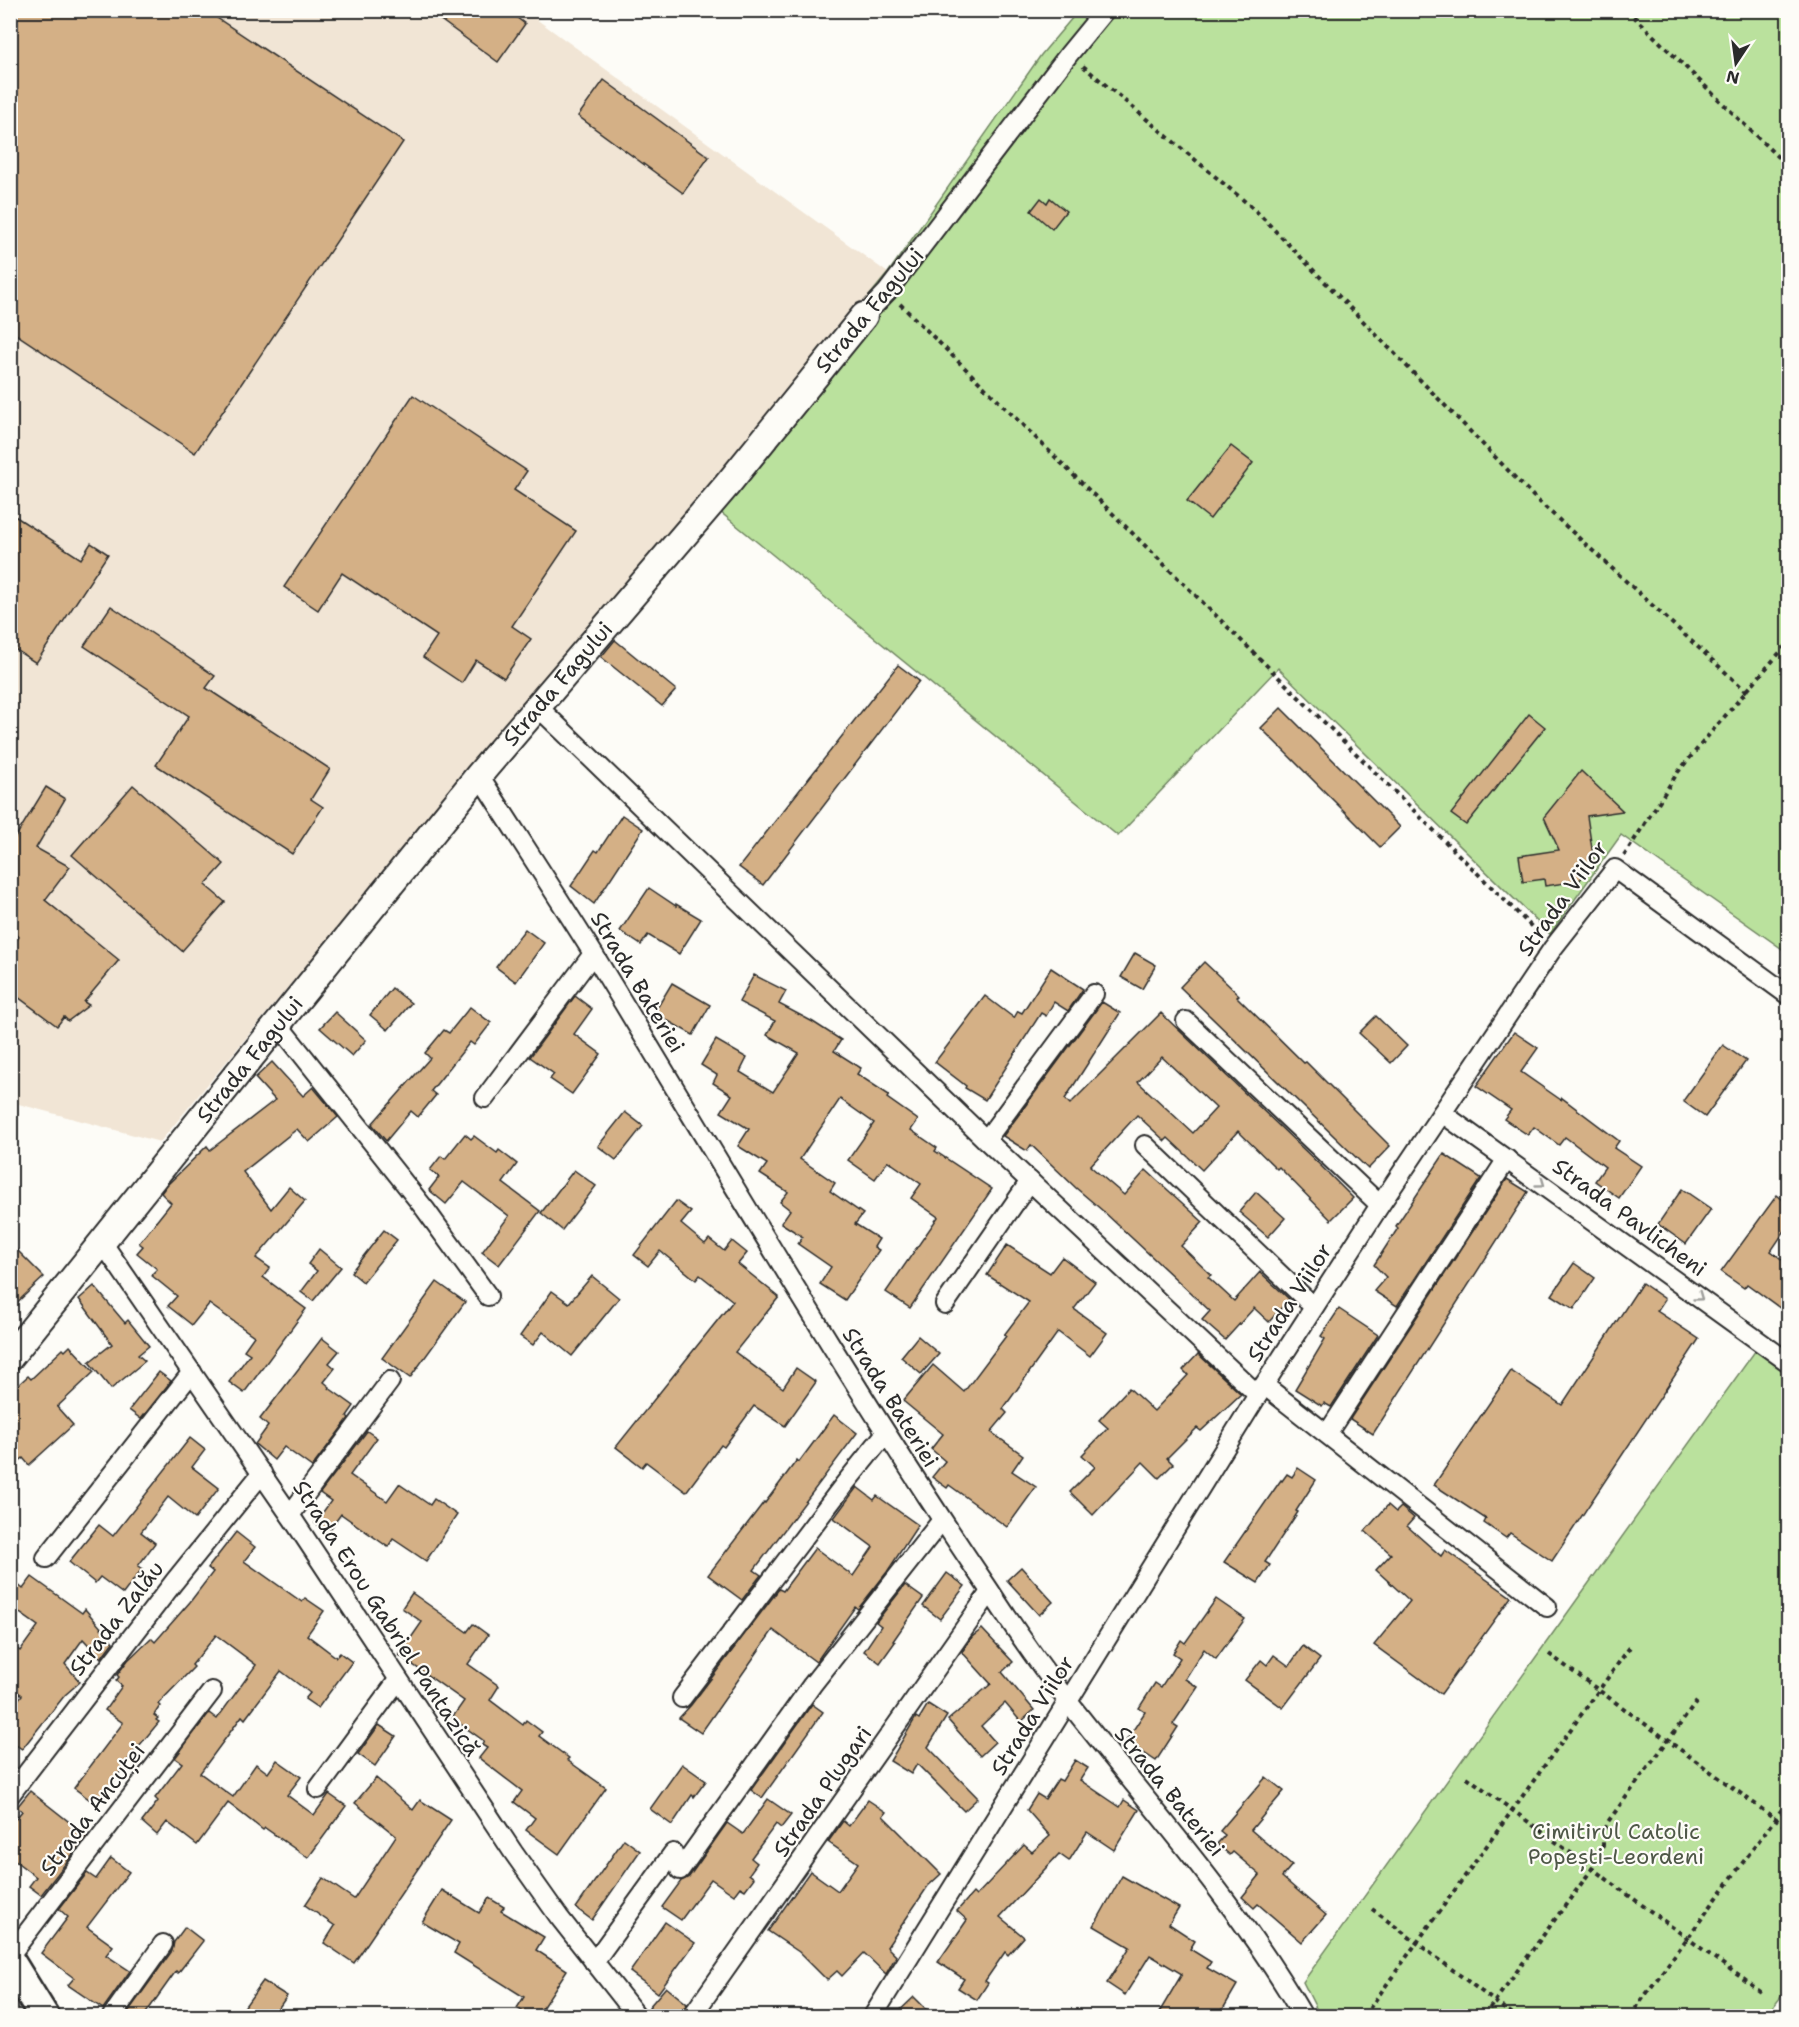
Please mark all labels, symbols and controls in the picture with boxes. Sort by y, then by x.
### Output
north arrow [1706,33,1766,93]
text: N [1724,65,1741,89]
street label: Strada Fagului [809,242,930,379]
street label: Strada Fagului [496,615,619,752]
street label: Strada Viilor [1511,835,1614,962]
street label: Strada Bateriei [584,906,691,1058]
street label: Strada Fagului [190,990,310,1129]
street label: Strada Pavlicheni [1547,1152,1713,1283]
one-way arrow [1534,1176,1545,1187]
street label: Strada Viilor [1240,1237,1339,1367]
one-way arrow [1693,1290,1704,1301]
street label: Strada Bateriei [836,1322,945,1473]
street label: Strada Erou Gabriel Pantazică [286,1475,487,1762]
street label: Strada Zalău [62,1555,170,1682]
street label: Strada Viilor [984,1650,1081,1781]
street label: Strada Plugari [767,1720,878,1862]
street label: Strada Bateriei [1108,1720,1231,1863]
street label: Strada Ancuței [33,1737,152,1881]
park label: Cimitirul Catolic Popești-Leordeni [1528,1817,1704,1872]

